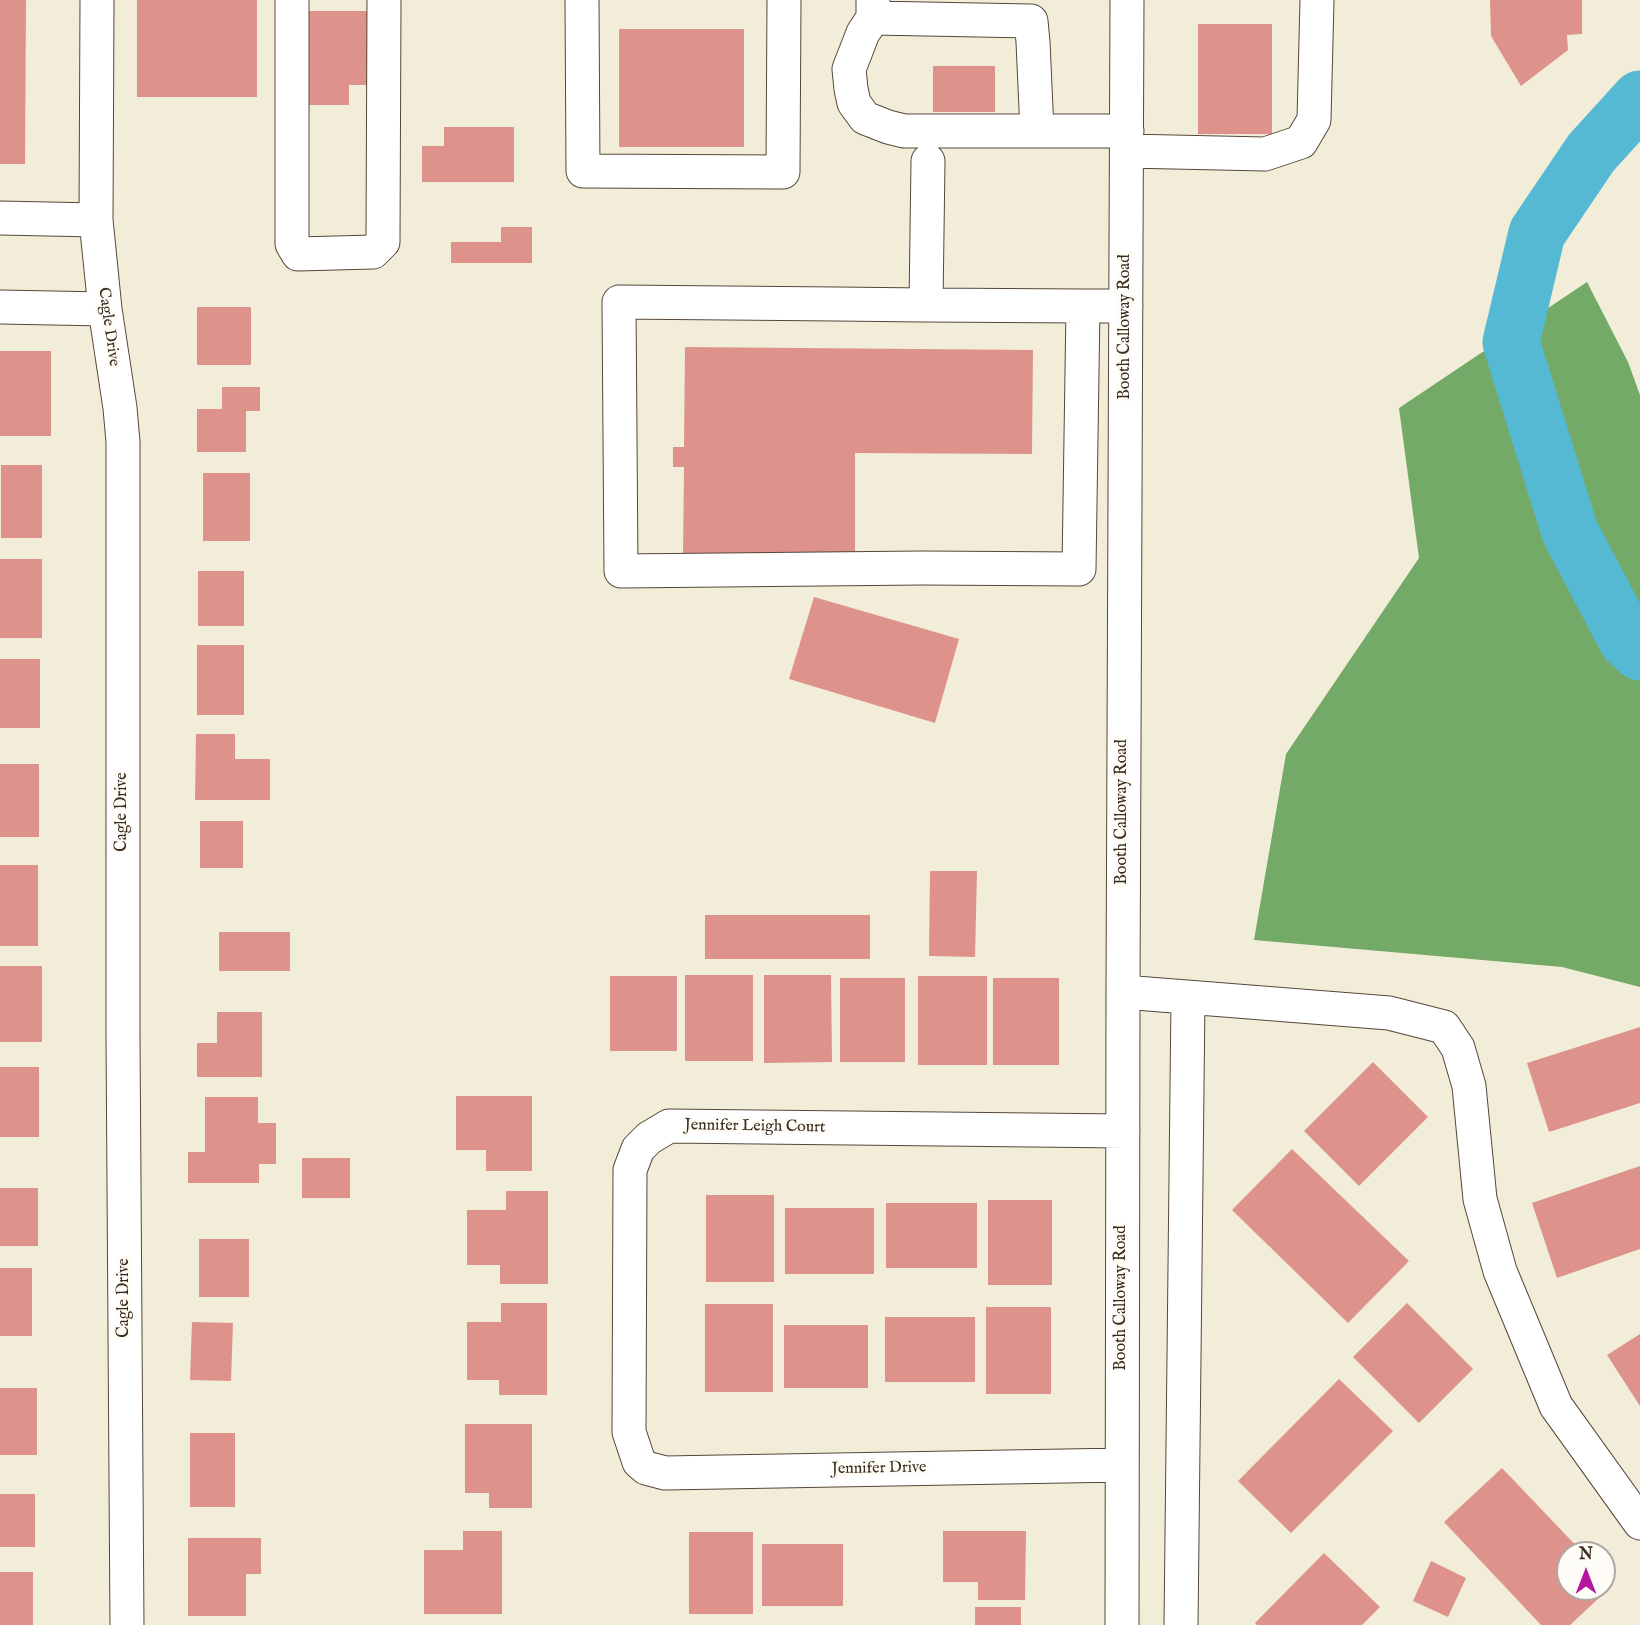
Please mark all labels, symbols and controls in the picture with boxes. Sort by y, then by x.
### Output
street label: Booth Calloway Road [1116,254,1136,400]
street label: Cagle Drive [93,286,123,368]
street label: Booth Calloway Road [1113,739,1133,885]
street label: Cagle Drive [113,772,133,852]
street label: Jennifer Leigh Court [684,1116,826,1138]
street label: Booth Calloway Road [1112,1225,1132,1371]
street label: Cagle Drive [115,1258,135,1338]
street label: Jennifer Drive [832,1459,926,1479]
north arrow [1556,1541,1616,1601]
text: N [1579,1545,1593,1565]

